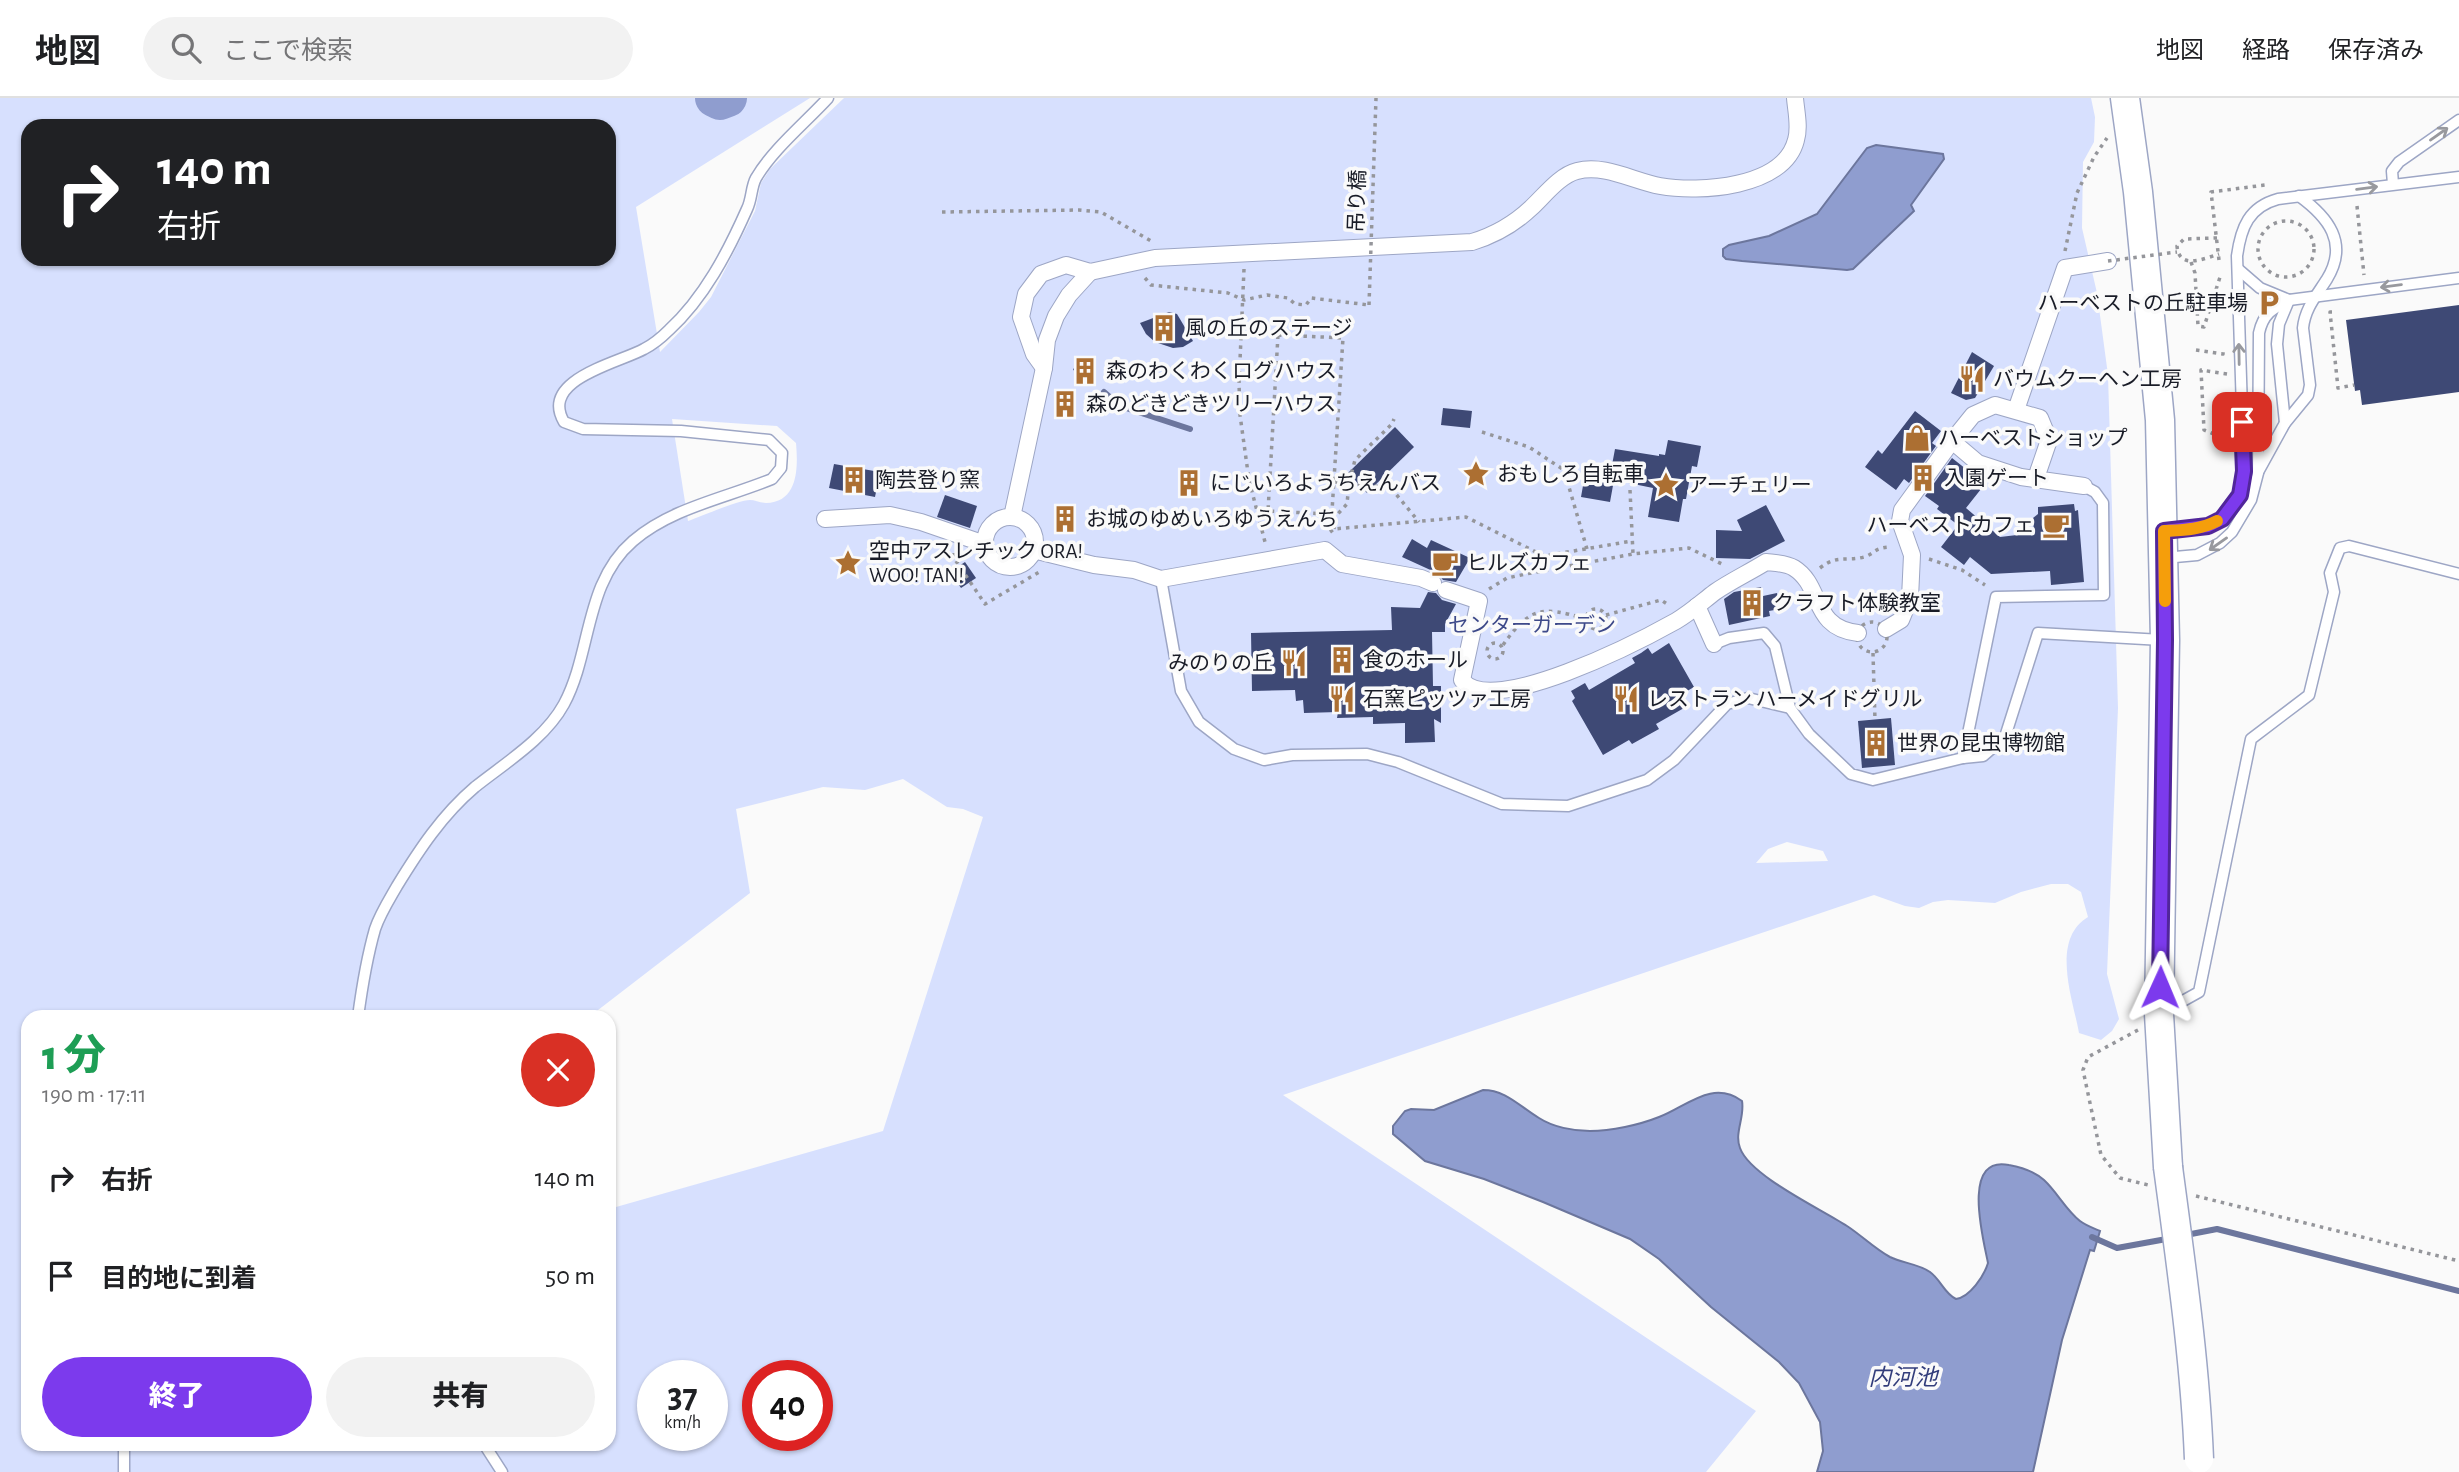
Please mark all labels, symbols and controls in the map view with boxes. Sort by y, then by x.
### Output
search box [143,17,633,80]
icon: search [167,29,205,67]
text: 地図 [35,36,101,69]
text: ここで検索 [223,38,353,64]
text: 地図 [2156,39,2204,63]
text: 経路 [2242,39,2290,63]
text: 保存済み [2328,39,2424,63]
one-way arrow [2429,127,2448,141]
text: 140 m [157,145,272,194]
icon: right [42,147,133,238]
street label: 吊り橋 [1345,169,1369,233]
one-way arrow [2355,181,2378,194]
text: 右折 [157,211,221,243]
one-way arrow [2380,280,2403,293]
parking icon: ハーベストの丘駐車場 [2254,288,2284,318]
place label: ハーベストの丘駐車場 [2038,292,2248,314]
building icon: 風の丘のステージ [1149,313,1179,343]
place label: 風の丘のステージ [1185,317,1353,339]
one-way arrow [2233,343,2246,366]
building icon: 森のわくわくログハウス [1070,356,1100,386]
place label: 森のわくわくログハウス [1106,360,1337,382]
restaurant icon: バウムクーヘン工房 [1957,364,1987,394]
place label: バウムクーヘン工房 [1993,368,2182,390]
building icon: 森のどきどきツリーハウス [1050,389,1080,419]
pin [2212,392,2272,452]
place label: 森のどきどきツリーハウス [1086,393,1336,415]
icon: arrive [2223,403,2261,441]
shop icon: ハーベストショップ [1902,423,1932,453]
place label: ハーベストショップ [1938,427,2127,449]
place icon: おもしろ自転車 [1461,459,1491,489]
place label: おもしろ自転車 [1497,463,1644,485]
building icon: 入園ゲート [1908,463,1938,493]
building icon: 陶芸登り窯 [839,465,869,495]
place label: 入園ゲート [1944,467,2049,489]
building icon: にじいろようちえんバス [1174,468,1204,498]
place label: 陶芸登り窯 [875,469,980,491]
place icon: アーチェリー [1651,470,1681,500]
place label: にじいろようちえんバス [1210,472,1441,494]
place label: アーチェリー [1687,475,1812,496]
building icon: お城のゆめいろゆうえんち [1050,504,1080,534]
place label: お城のゆめいろゆうえんち [1086,508,1338,530]
cafe icon: ハーベストカフェ [2041,510,2071,540]
place label: ハーベストカフェ [1867,515,2035,536]
one-way arrow [2208,536,2227,551]
place label: 空中アスレチック ORA! WOO! TAN! [869,540,1083,586]
place icon: 空中アスレチック ORA! WOO! TAN! [833,548,863,578]
cafe icon: ヒルズカフェ [1430,548,1460,578]
place label: ヒルズカフェ [1466,551,1592,574]
building icon: クラフト体験教室 [1737,588,1767,618]
place label: クラフト体験教室 [1773,592,1941,614]
park label: センターガーデン [1448,614,1616,636]
building icon: 食のホール [1327,645,1357,675]
restaurant icon: みのりの丘 [1279,648,1309,678]
place label: 食のホール [1363,649,1468,671]
place label: みのりの丘 [1168,652,1273,674]
restaurant icon: 石窯ピッツァ工房 [1327,684,1357,714]
restaurant icon: レストラン ハーメイドグリル [1611,684,1641,714]
place label: 石窯ピッツァ工房 [1363,688,1531,710]
place label: レストラン ハーメイドグリル [1647,688,1923,710]
building icon: 世界の昆虫博物館 [1861,728,1891,758]
place label: 世界の昆虫博物館 [1897,732,2065,754]
position arrow [2123,950,2197,1024]
button: close [521,1033,595,1107]
text: 1 分 [42,1035,106,1077]
text: 190 m · 17:11 [42,1084,147,1107]
icon: right [42,1159,80,1197]
text: 140 m [535,1165,595,1191]
text: 右折 [101,1168,153,1194]
icon: arrive [42,1257,80,1295]
text: 50 m [545,1263,595,1289]
text: 目的地に到着 [101,1266,257,1292]
button: 終了 [42,1357,312,1437]
button: 共有 [326,1357,595,1437]
speed limit sign: 40 [742,1360,833,1451]
water label: 内河池 [1869,1365,1940,1390]
text: 37 [667,1379,698,1414]
text: km/h [664,1414,701,1432]

